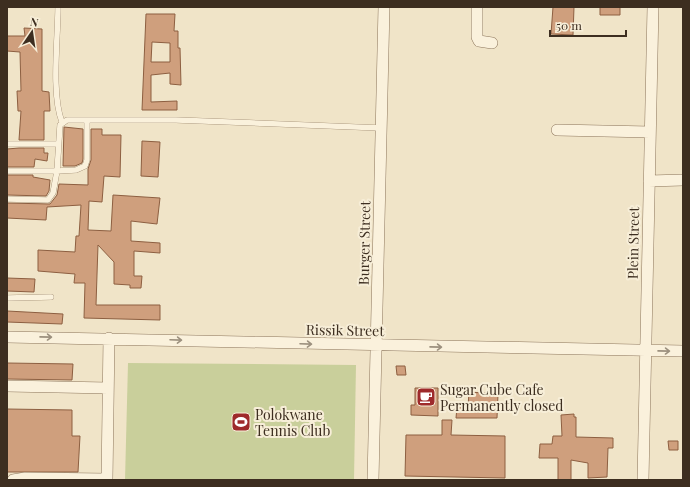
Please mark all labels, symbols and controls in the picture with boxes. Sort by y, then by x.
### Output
north arrow [12,12,52,52]
scale bar [550,12,626,38]
text: N [29,14,40,30]
text: 50 m [556,17,582,33]
street label: Burger Street [354,200,374,285]
street label: Plein Street [623,206,643,279]
street label: Rissik Street [306,320,385,340]
one-way arrow [39,333,52,341]
one-way arrow [169,336,182,344]
one-way arrow [299,340,312,347]
one-way arrow [429,343,442,350]
one-way arrow [657,347,670,354]
place label: Sugar Cube Cafe Permanently closed [440,380,564,415]
cafe icon: Sugar Cube Cafe Permanently closed [415,386,437,408]
place label: Polokwane Tennis Club [255,405,331,440]
sports icon: Polokwane Tennis Club [230,411,252,433]

